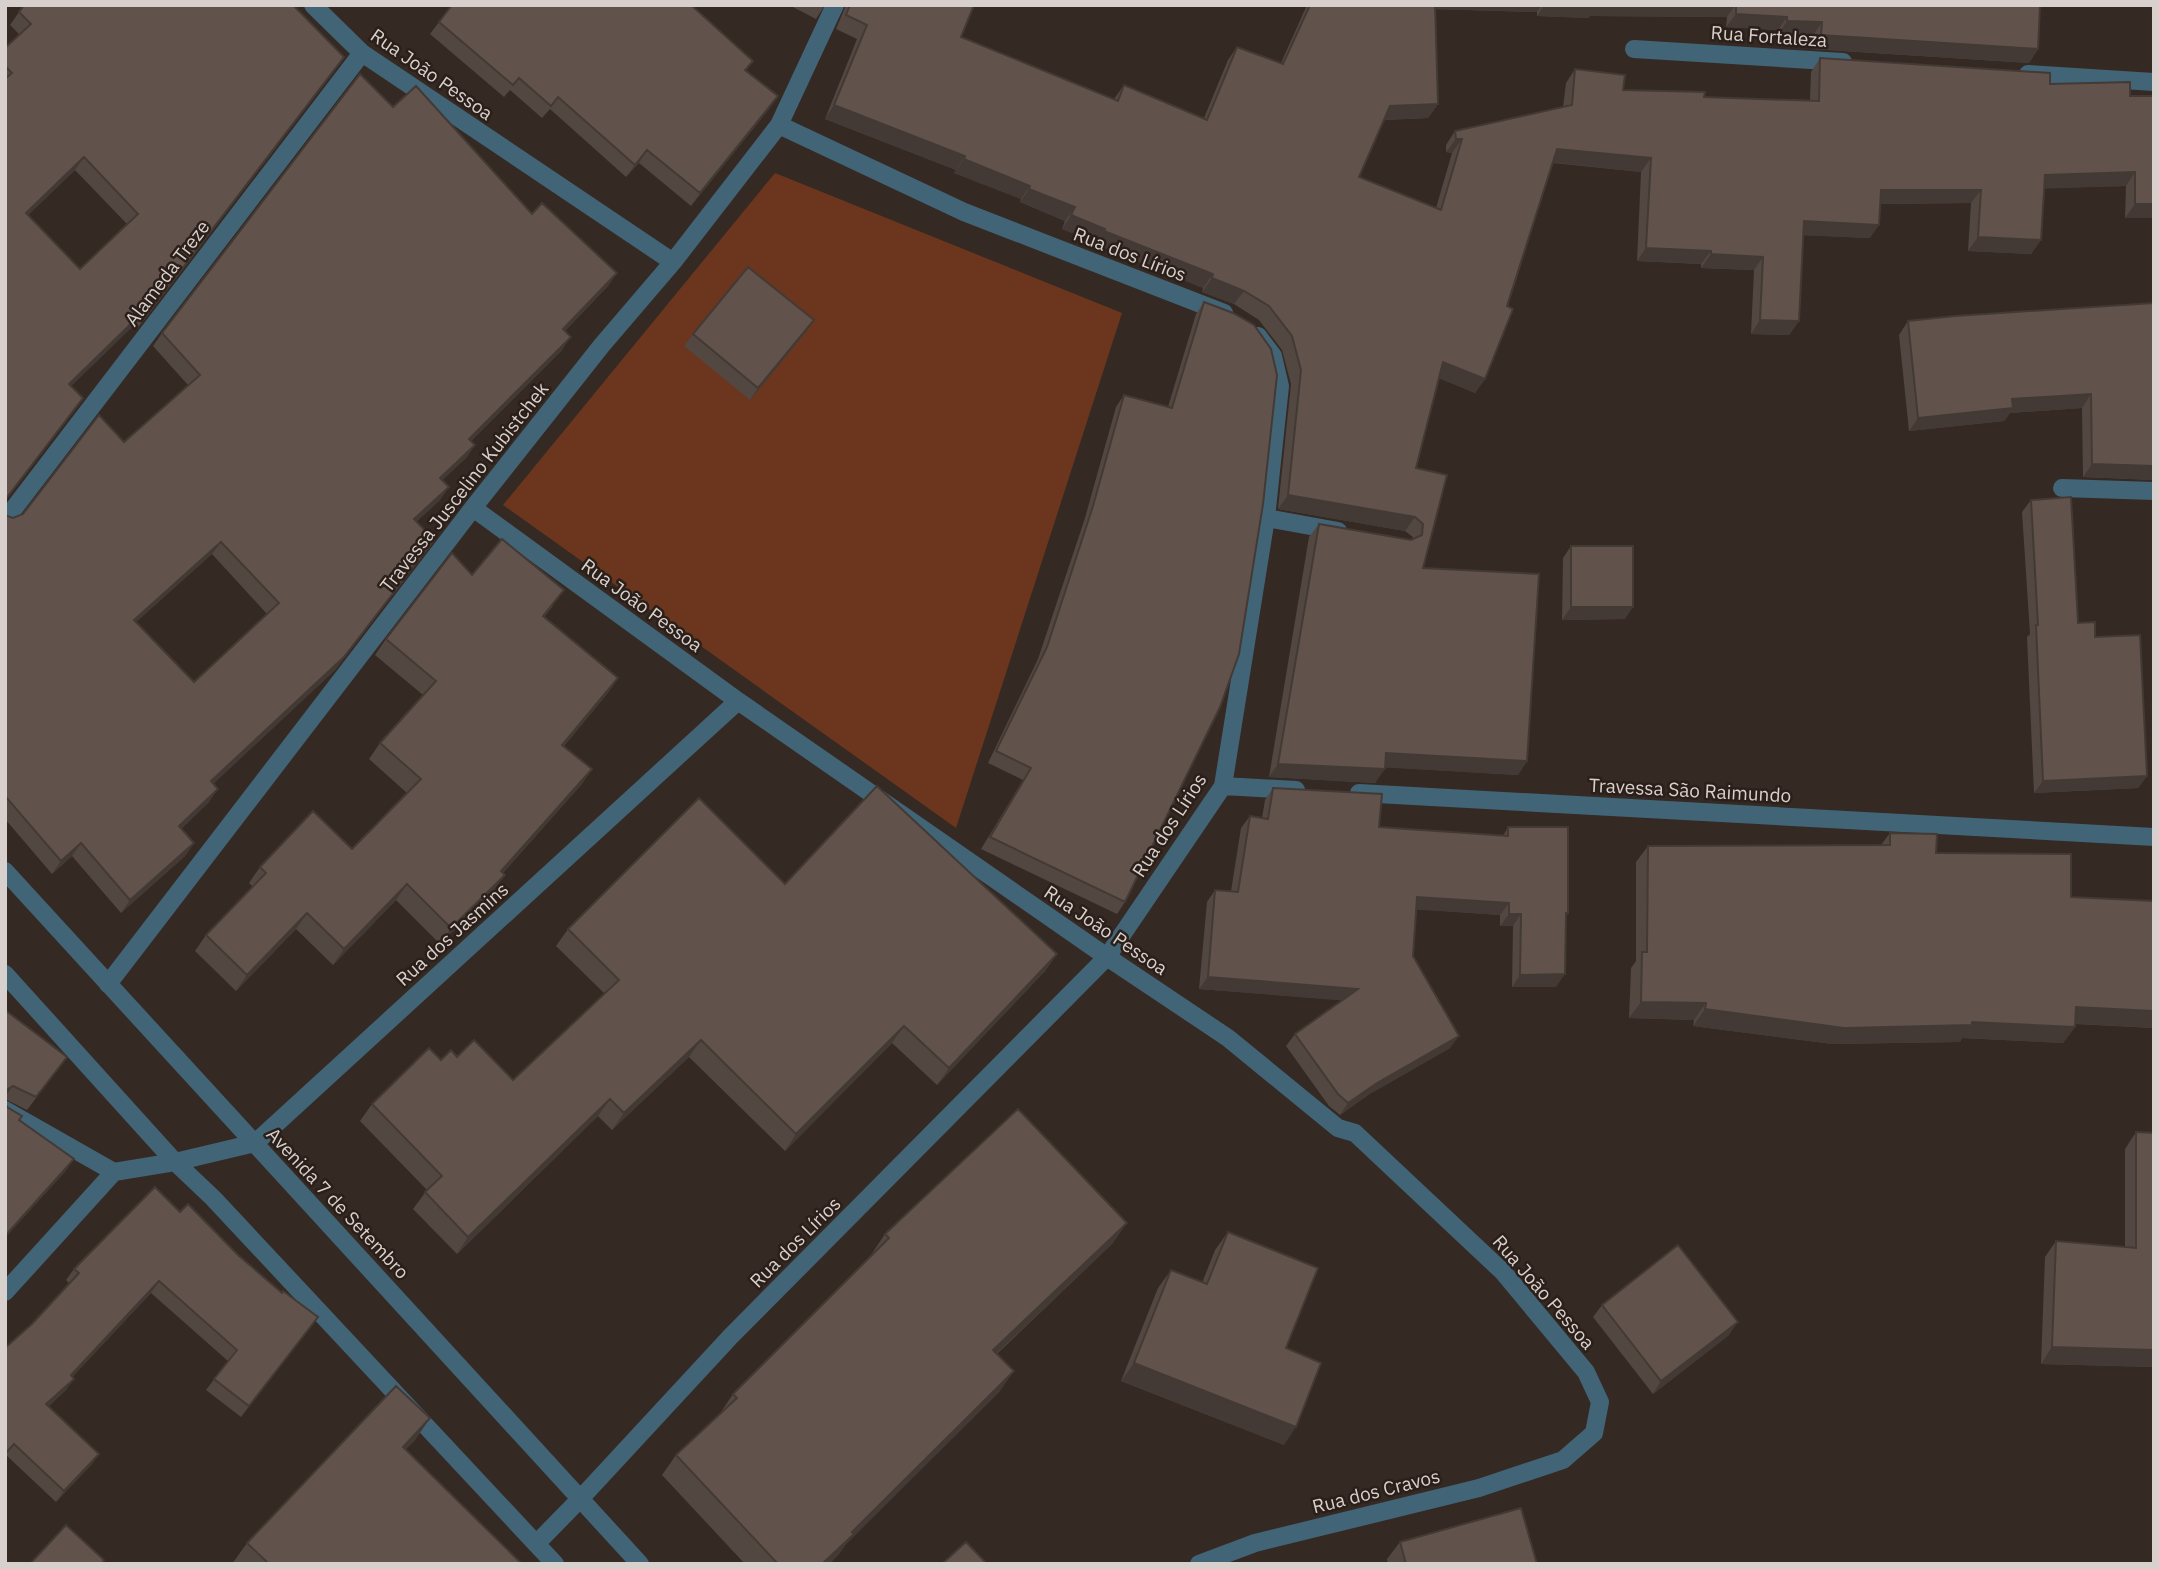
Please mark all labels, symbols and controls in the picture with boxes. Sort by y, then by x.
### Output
street label: Rua Fortaleza [1710,20,1828,52]
street label: Rua João Pessoa [366,23,498,125]
street label: Alameda Treze [119,215,215,331]
street label: Rua dos Lírios [1070,221,1190,287]
street label: Travessa Juscelino Kubistchek [375,377,553,597]
street label: Rua João Pessoa [577,553,707,657]
street label: Rua dos Lírios [1127,769,1211,881]
street label: Travessa São Raimundo [1588,773,1792,807]
street label: Rua dos Jasmins [391,877,513,991]
street label: Rua João Pessoa [1040,880,1172,980]
street label: Avenida 7 de Setembro [262,1122,414,1284]
street label: Rua dos Lírios [744,1191,846,1293]
street label: Rua João Pessoa [1488,1230,1600,1354]
street label: Rua dos Cravos [1310,1464,1442,1518]

